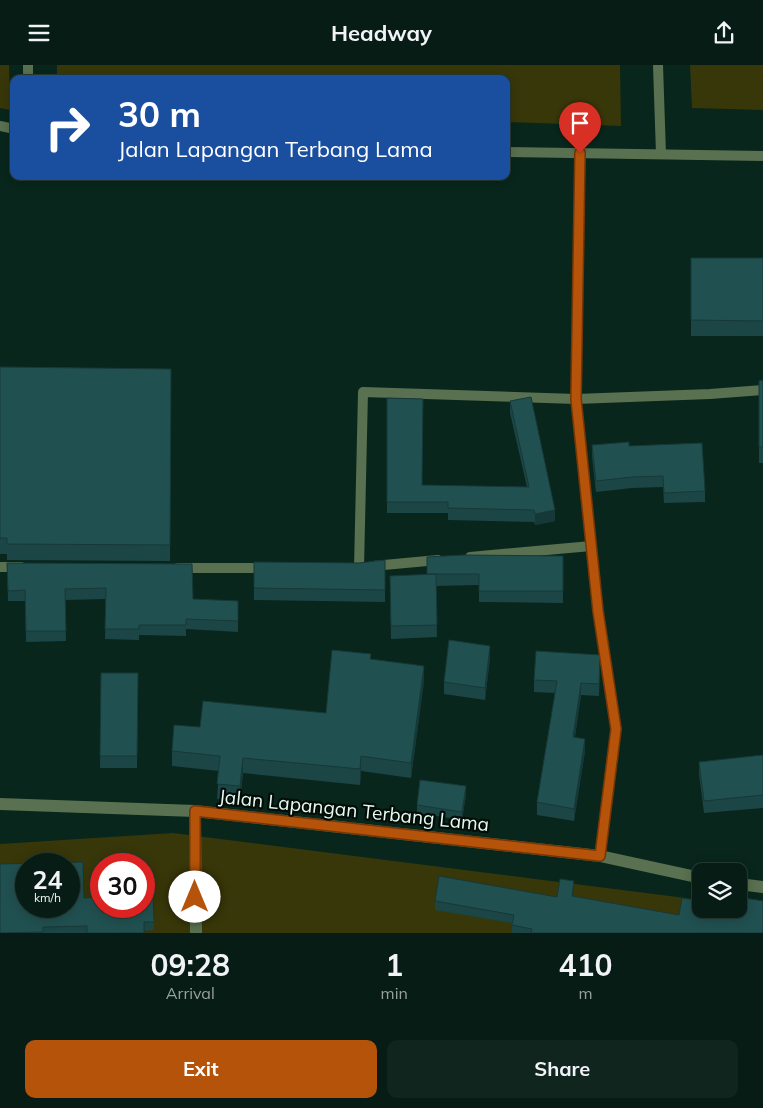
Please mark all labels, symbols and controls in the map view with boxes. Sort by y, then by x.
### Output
icon: menu [25,19,53,47]
text: Headway [331,19,432,47]
icon: share [710,19,738,47]
text: 30 m [118,92,201,136]
icon: right [35,95,100,160]
pin [559,102,601,153]
icon: arrive [566,109,594,137]
text: Jalan Lapangan Terbang Lama [118,135,433,163]
street label: Jalan Lapangan Terbang Lama [218,784,490,836]
speed limit sign: 30 [90,853,155,918]
map controls [692,863,747,918]
button: layers [692,863,747,918]
text: 24 [32,864,63,895]
position arrow [168,870,220,922]
text: km/h [34,890,61,905]
text: 09:28 [151,946,230,984]
text: 1 [385,946,403,984]
text: 410 [558,946,612,984]
text: Arrival [166,983,215,1003]
text: min [381,983,408,1003]
text: m [578,983,592,1003]
button: Exit [25,1040,377,1098]
button: Share [387,1040,738,1098]

